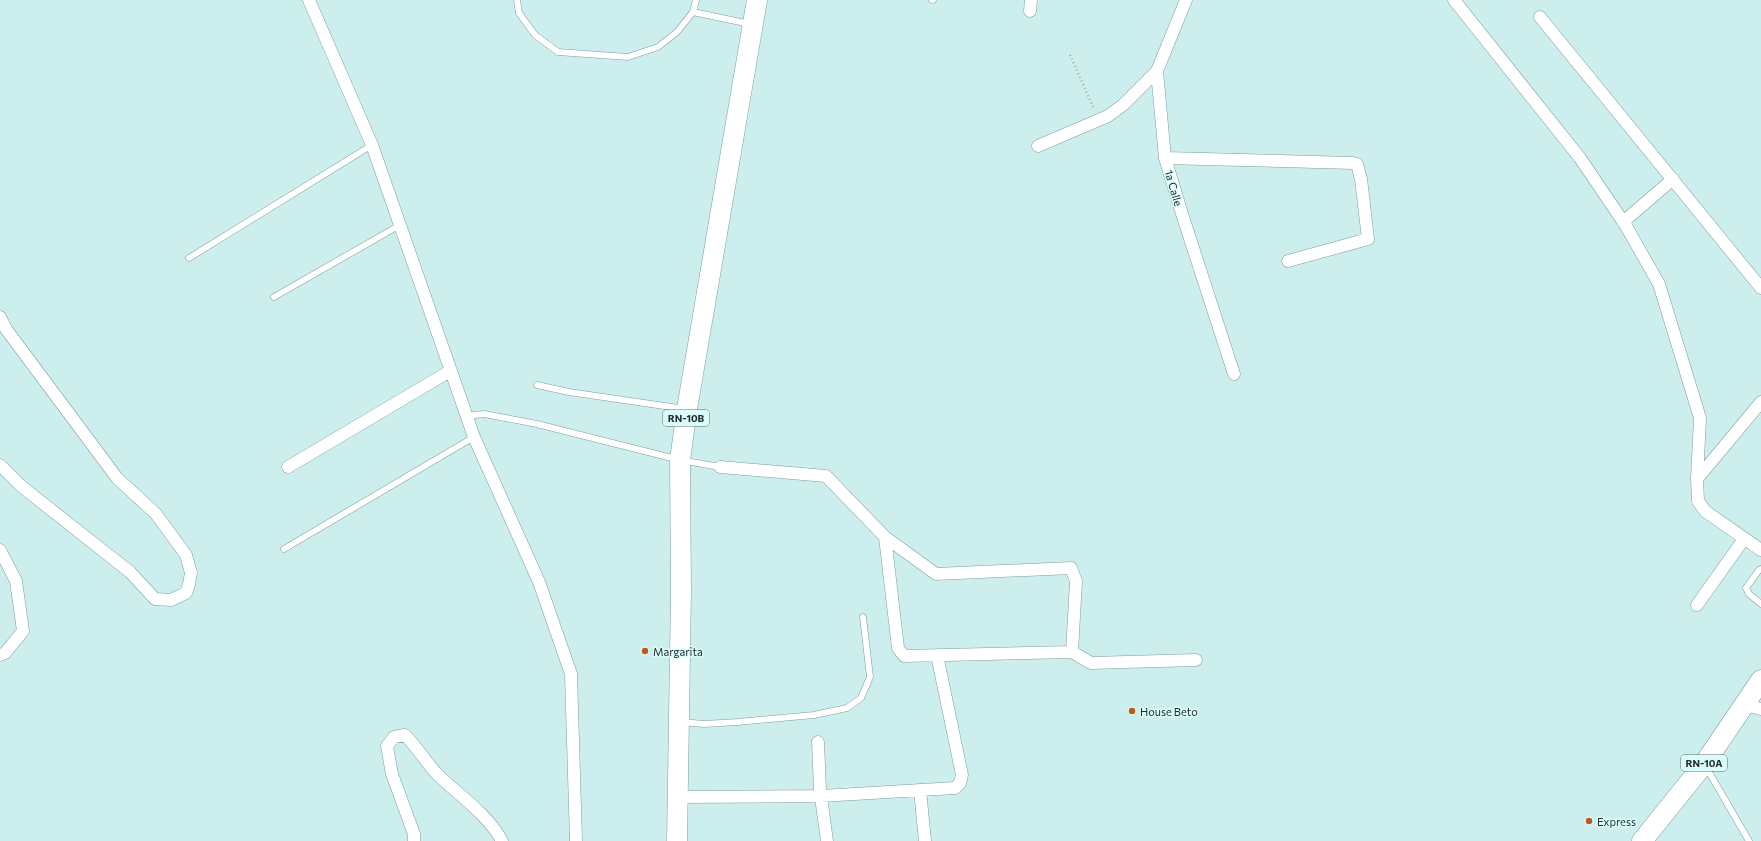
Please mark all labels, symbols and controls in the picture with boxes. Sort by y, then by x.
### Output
street label: 1a Calle [1163,168,1185,208]
road number: RN-10B [663,410,709,426]
place label: Margarita [653,645,703,658]
marker: Margarita [640,646,650,656]
place label: House Beto [1140,705,1198,718]
marker: House Beto [1127,706,1137,716]
road number: RN-10A [1681,755,1727,771]
place label: Express [1597,815,1636,828]
marker: Express [1584,816,1594,826]

